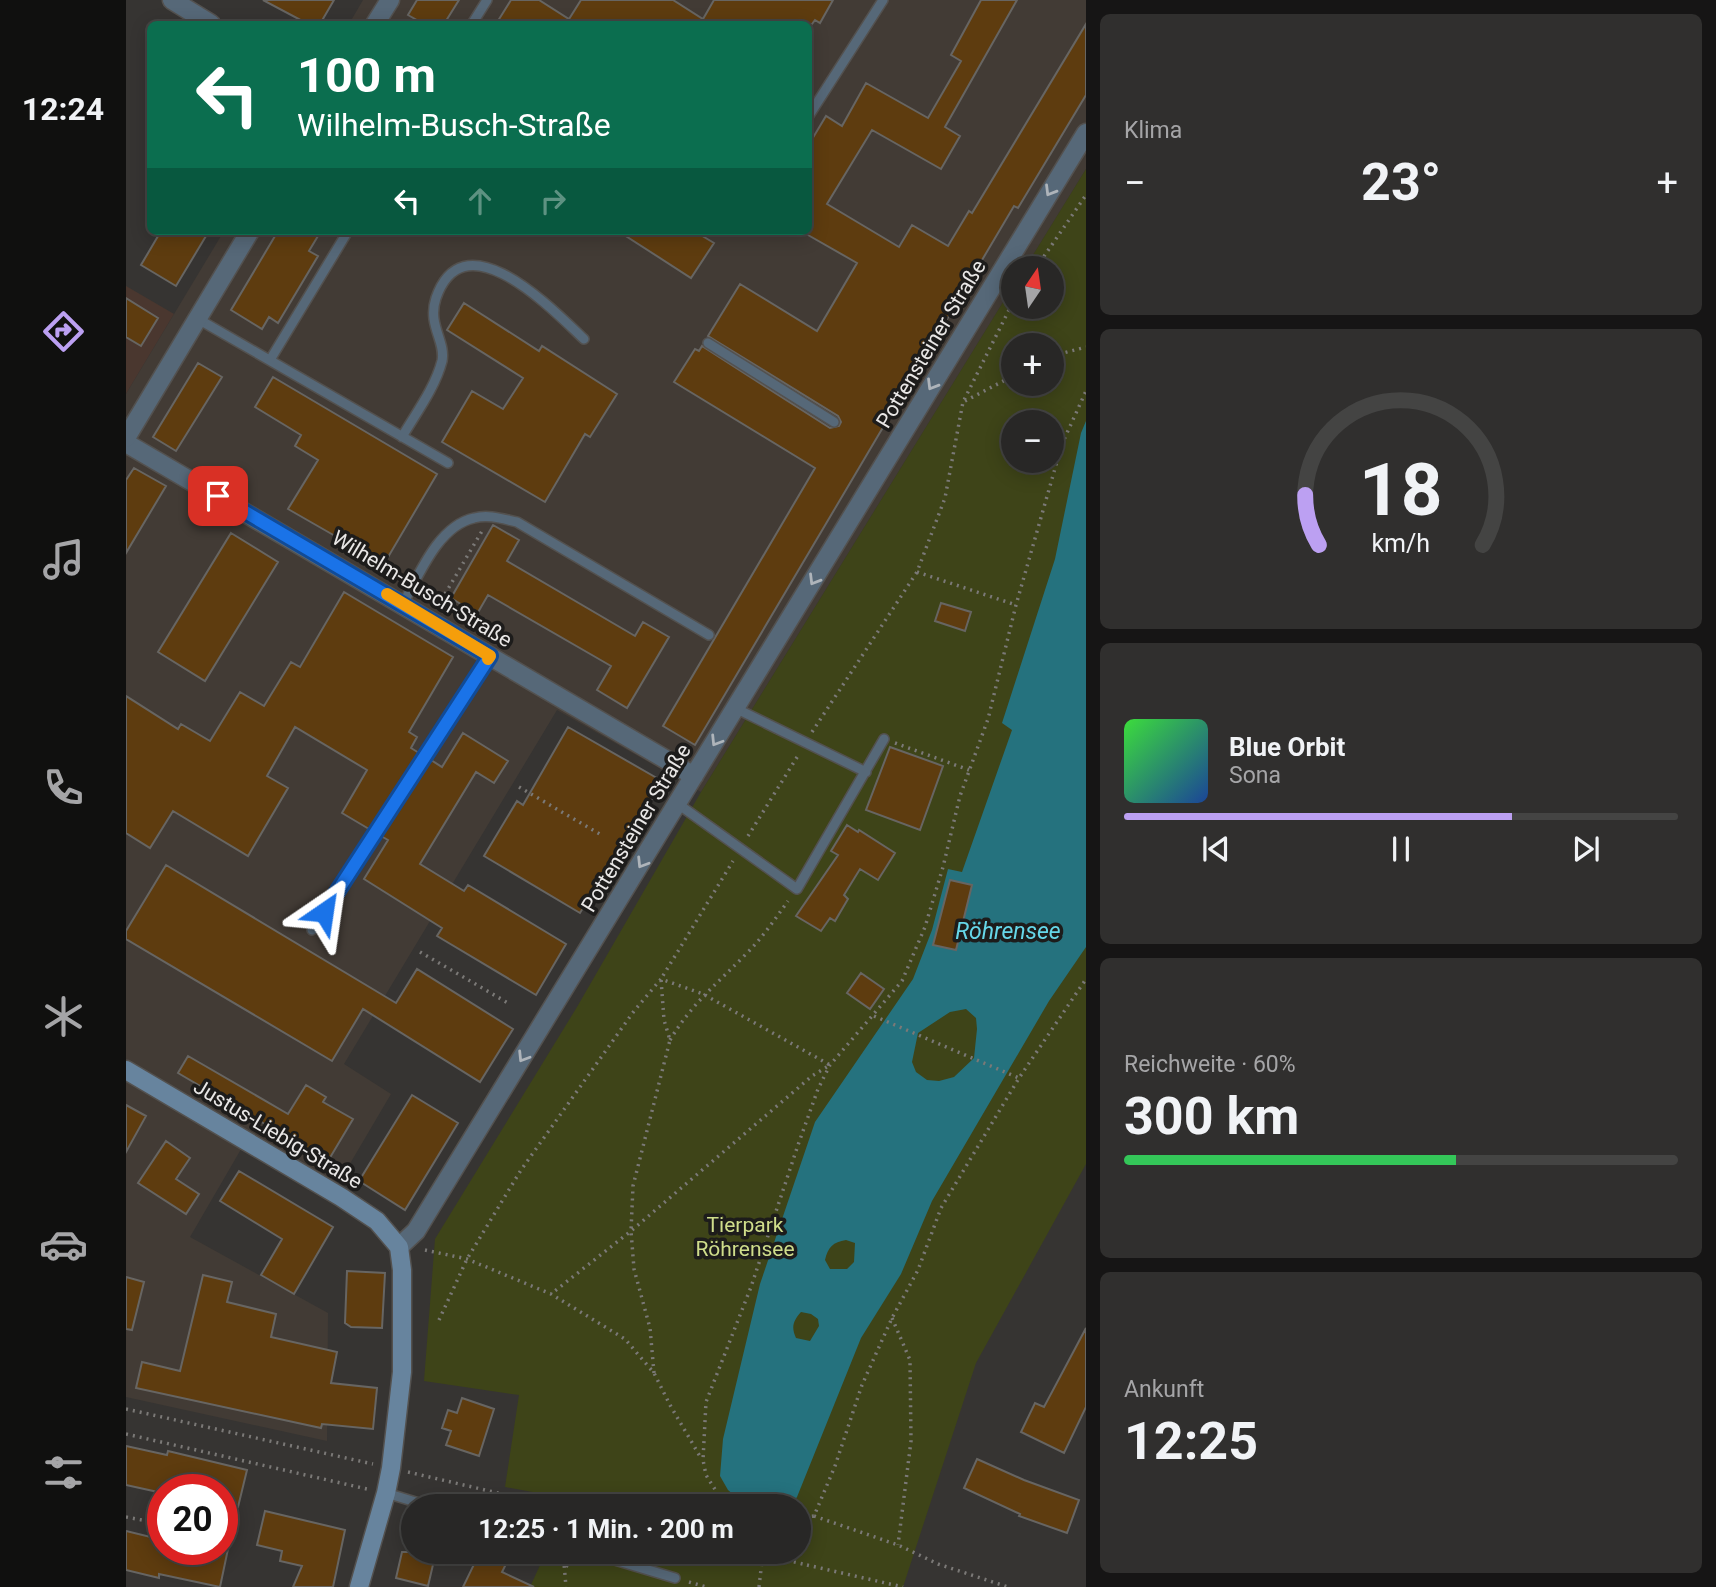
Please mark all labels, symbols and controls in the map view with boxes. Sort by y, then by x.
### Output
text: 100 m [297,47,436,104]
icon: left [182,49,273,140]
text: 12:24 [22,90,104,128]
text: Wilhelm-Busch-Straße [297,106,611,144]
text: Klima [1124,117,1182,144]
text: 23° [1361,152,1441,213]
text: − [1124,161,1146,205]
text: + [1656,161,1678,205]
icon: left [388,182,426,220]
icon: ahead [461,182,499,220]
icon: right [534,182,572,220]
one-way arrow [1046,184,1059,197]
street label: Pottensteiner Straße [871,256,991,432]
north arrow [1001,256,1064,318]
map controls [1001,256,1064,473]
icon: directions [39,307,88,356]
button: + [1001,333,1064,396]
one-way arrow [927,378,940,391]
button: − [1001,410,1064,473]
text: 18 [1359,447,1443,533]
pin [188,466,248,526]
icon: arrive [199,477,237,515]
street label: Wilhelm-Busch-Straße [328,526,516,652]
text: km/h [1372,529,1430,558]
icon: music [39,535,88,584]
one-way arrow [810,573,823,586]
text: Blue Orbit [1229,732,1345,762]
one-way arrow [712,733,725,746]
street label: Pottensteiner Straße [576,740,696,916]
text: Sona [1229,762,1281,789]
icon: phone [39,763,88,812]
icon: previous [1197,830,1235,868]
icon: pause [1382,830,1420,868]
icon: next [1567,830,1605,868]
one-way arrow [638,855,651,868]
position arrow [287,875,361,949]
water label: Röhrensee [955,918,1061,945]
icon: climate [39,992,88,1041]
one-way arrow [519,1049,532,1062]
text: Reichweite · 60% [1124,1051,1296,1078]
street label: Justus-Liebig-Straße [189,1074,367,1194]
text: 300 km [1124,1086,1299,1147]
park label: Tierpark Röhrensee [695,1213,795,1261]
icon: car [39,1220,88,1269]
text: Ankunft [1124,1376,1204,1403]
text: 12:25 [1124,1411,1258,1472]
icon: filters [39,1448,88,1497]
speed limit sign: 20 [147,1474,238,1565]
text: 12:25 · 1 Min. · 200 m [478,1514,734,1544]

